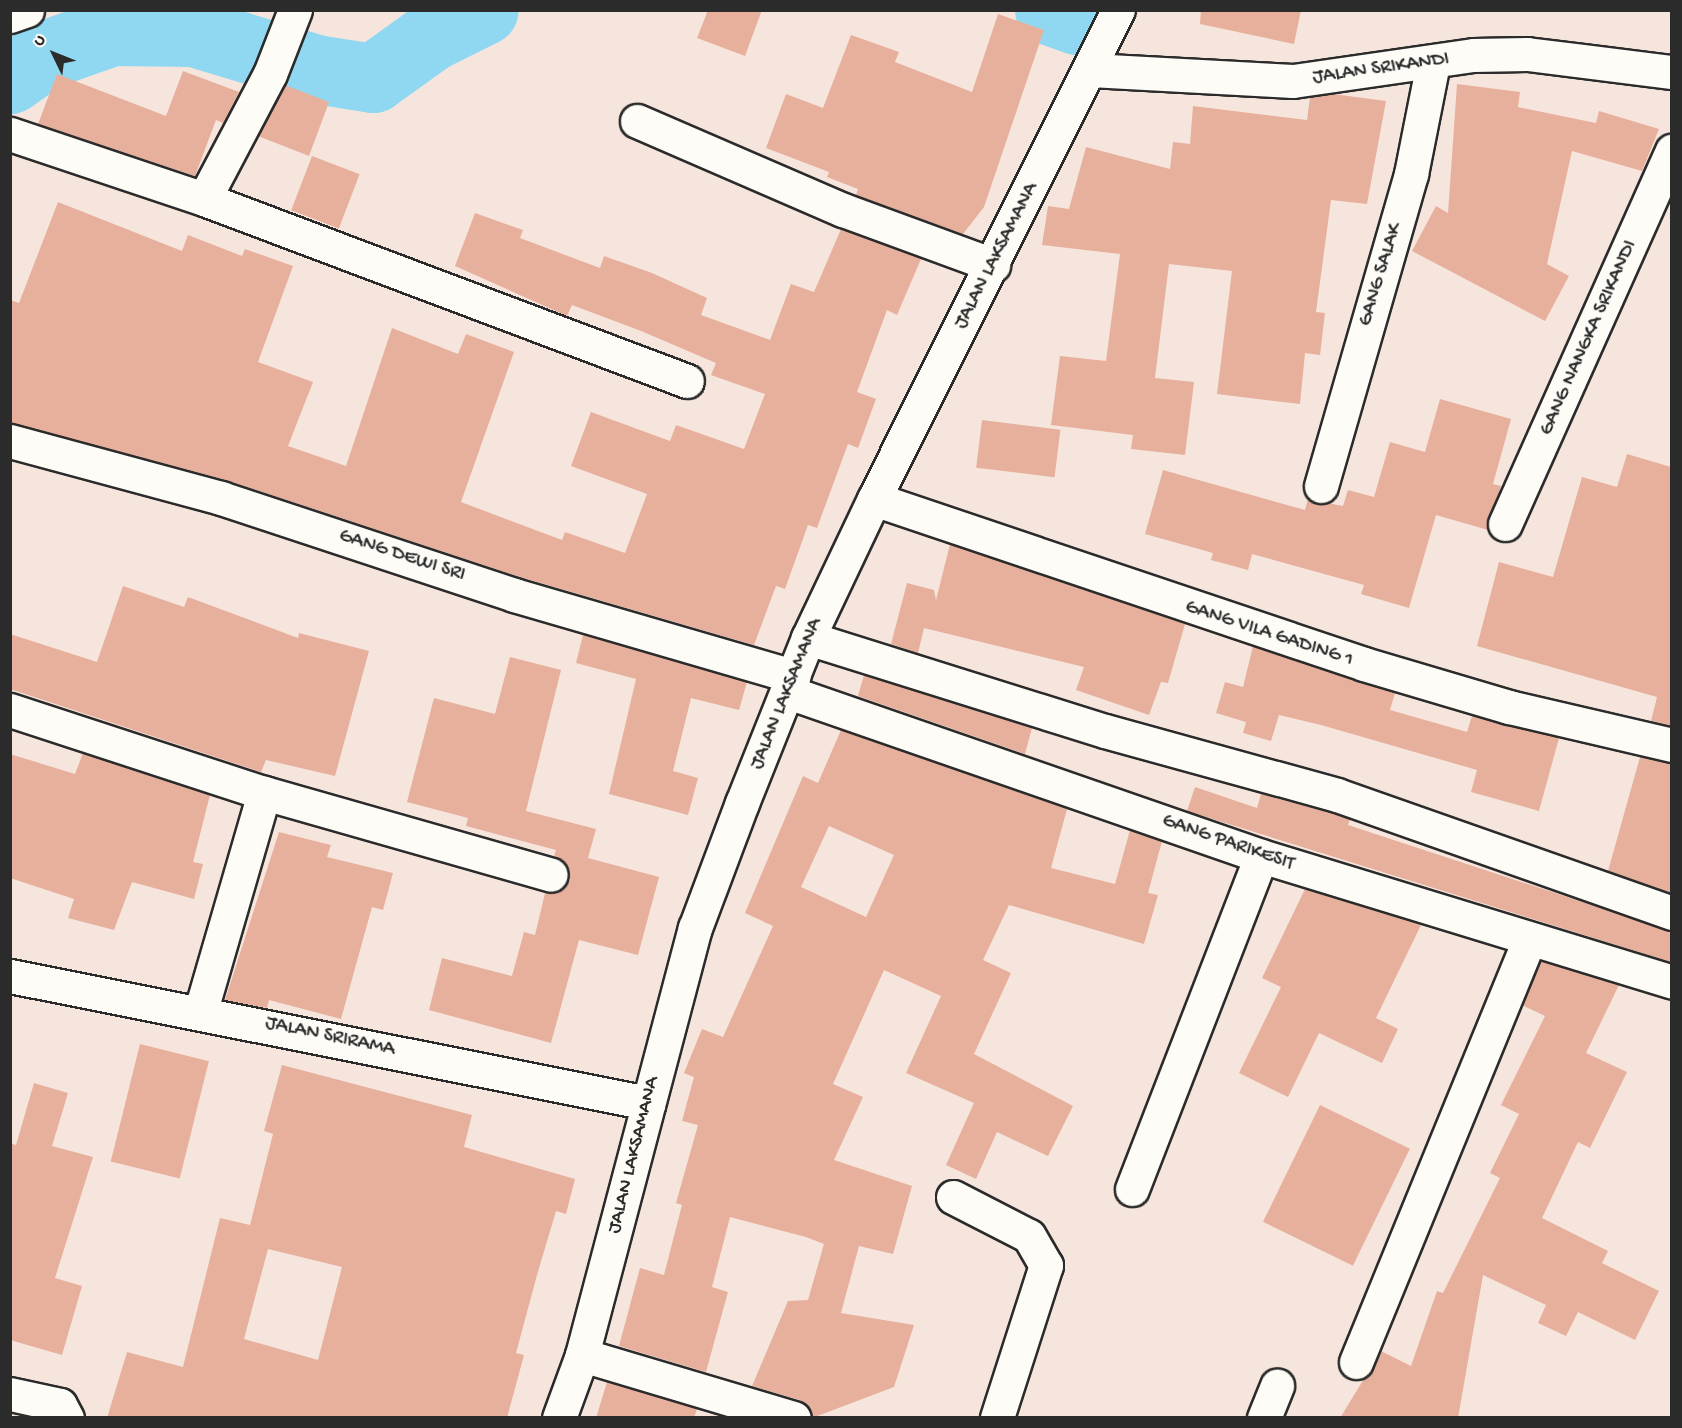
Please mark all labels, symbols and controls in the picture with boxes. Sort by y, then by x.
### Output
north arrow [24,24,84,84]
text: U [30,32,51,51]
street label: JALAN SRIKANDI [1311,48,1451,90]
street label: JALAN LAKSAMANA [950,179,1044,333]
street label: GANG SALAK [1354,221,1408,329]
street label: GANG NANGKA SRIKANDI [1535,237,1643,439]
street label: GANG DEWI SRI [336,524,468,588]
street label: GANG VILA GADING 1 [1182,595,1356,673]
street label: JALAN LAKSAMANA [746,615,828,773]
street label: GANG PARIKESIT [1159,809,1297,877]
street label: JALAN SRIRAMA [263,1012,397,1062]
street label: JALAN LAKSAMANA [603,1074,665,1236]

